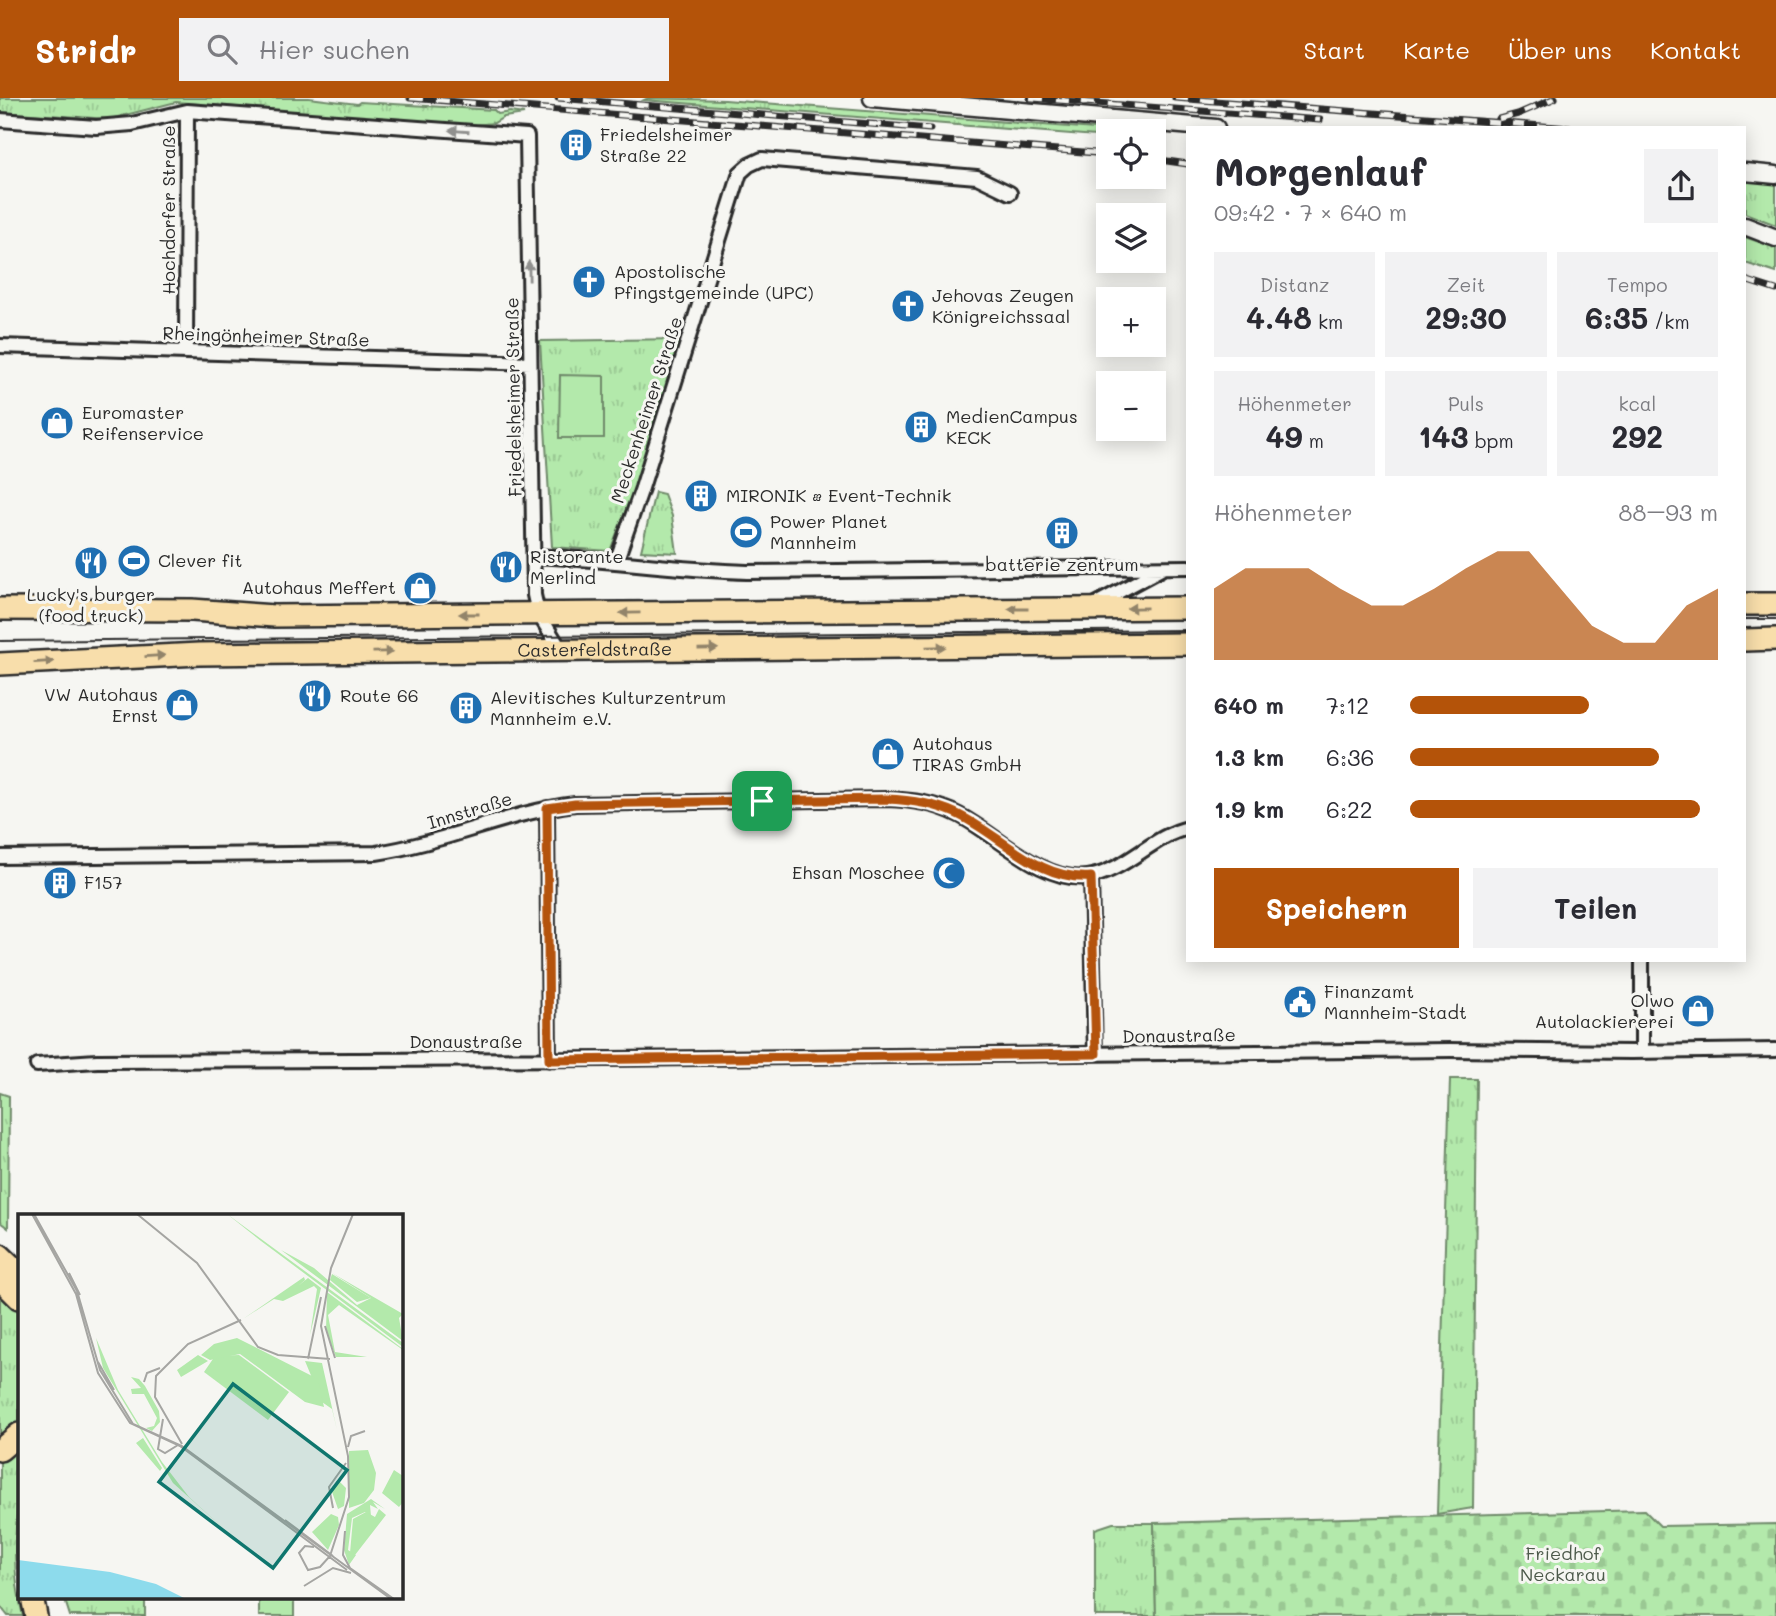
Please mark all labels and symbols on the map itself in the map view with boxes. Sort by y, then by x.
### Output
place label: Friedelsheimer Straße 22 [600,122,733,167]
street label: Hochdorfer Straße [156,125,180,295]
one-way arrow [448,125,470,136]
building icon: Friedelsheimer Straße 22 [557,126,595,164]
one-way arrow [523,259,535,281]
place label: Apostolische Pfingstgemeinde (UPC) [614,259,814,304]
church icon: Apostolische Pfingstgemeinde (UPC) [570,263,608,301]
place label: Jehovas Zeugen Königreichssaal [932,283,1074,328]
church icon: Jehovas Zeugen Königreichssaal [889,287,927,325]
street label: Friedelsheimer Straße [499,297,527,497]
street label: Meckenheimer Straße [605,313,688,506]
street label: Rheingönheimer Straße [162,320,370,352]
place label: Euromaster Reifenservice [82,400,204,445]
shop icon: Euromaster Reifenservice [38,404,76,442]
place label: MedienCampus KECK [946,404,1078,449]
building icon: MedienCampus KECK [902,408,940,446]
building icon: MIRONIK • Event-Technik [682,477,720,515]
place label: MIRONIK • Event-Technik [726,483,951,507]
place label: Power Planet Mannheim [770,509,887,554]
sports icon: Power Planet Mannheim [727,513,765,551]
building icon: batterie zentrum [1043,514,1081,552]
sports icon: Clever fit [115,542,153,580]
restaurant icon: Lucky's burger (food truck) [72,544,110,582]
place label: Ristorante Merlind [530,544,624,589]
place label: Clever fit [158,548,242,572]
restaurant icon: Ristorante Merlind [487,548,525,586]
place label: batterie zentrum [985,552,1139,576]
shop icon: Autohaus Meffert [401,569,439,607]
place label: Autohaus Meffert [242,575,396,599]
place label: Lucky's burger (food truck) [27,582,155,627]
one-way arrow [1126,602,1148,614]
one-way arrow [1007,603,1029,615]
one-way arrow [619,607,641,619]
one-way arrow [458,608,480,620]
street label: Casterfeldstraße [517,636,672,662]
one-way arrow [925,641,947,652]
one-way arrow [697,643,719,654]
one-way arrow [372,646,394,657]
one-way arrow [145,650,167,661]
one-way arrow [33,656,55,667]
restaurant icon: Route 66 [296,677,334,715]
place label: VW Autohaus Ernst [44,682,158,727]
place label: Route 66 [340,683,419,707]
place label: Alevitisches Kulturzentrum Mannheim e.V. [490,685,726,730]
shop icon: VW Autohaus Ernst [163,686,201,724]
building icon: Alevitisches Kulturzentrum Mannheim e.V. [447,689,485,727]
place label: Autohaus TIRAS GmbH [912,731,1022,776]
shop icon: Autohaus TIRAS GmbH [869,735,907,773]
pin [732,771,792,831]
street label: Innstraße [424,786,515,834]
mosque icon: Ehsan Moschee [930,854,968,892]
place label: Ehsan Moschee [792,860,925,884]
building icon: F157 [41,864,79,902]
place label: F157 [84,870,123,894]
place label: Finanzamt Mannheim-Stadt [1324,979,1467,1024]
public building icon: Finanzamt Mannheim-Stadt [1281,983,1319,1021]
place label: Olwo Autolackiererei [1535,988,1674,1033]
shop icon: Olwo Autolackiererei [1679,992,1717,1030]
street label: Donaustraße [1122,1022,1236,1048]
street label: Donaustraße [409,1029,523,1053]
inset map [18,1214,402,1598]
park label: Friedhof Neckarau [1520,1541,1606,1586]

